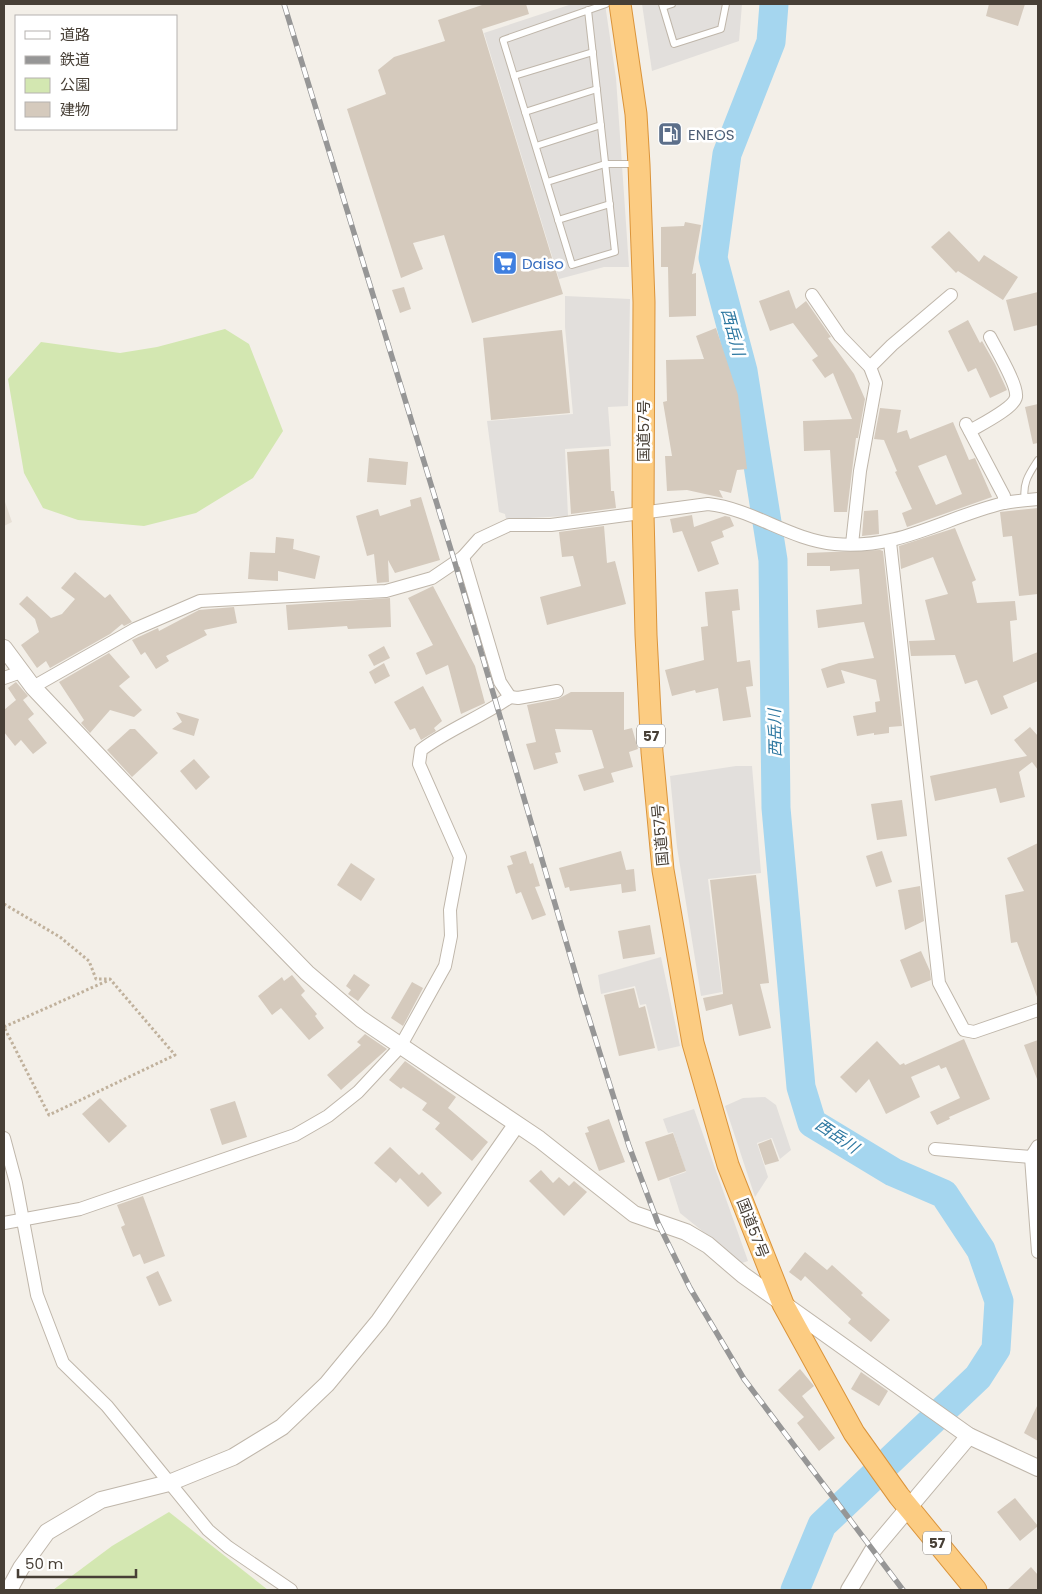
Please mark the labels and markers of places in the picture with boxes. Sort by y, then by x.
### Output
fuel station icon: ENEOS [657,121,683,147]
place label: ENEOS [688,124,735,145]
supermarket icon: Daiso [492,250,518,276]
place label: Daiso [522,253,564,274]

